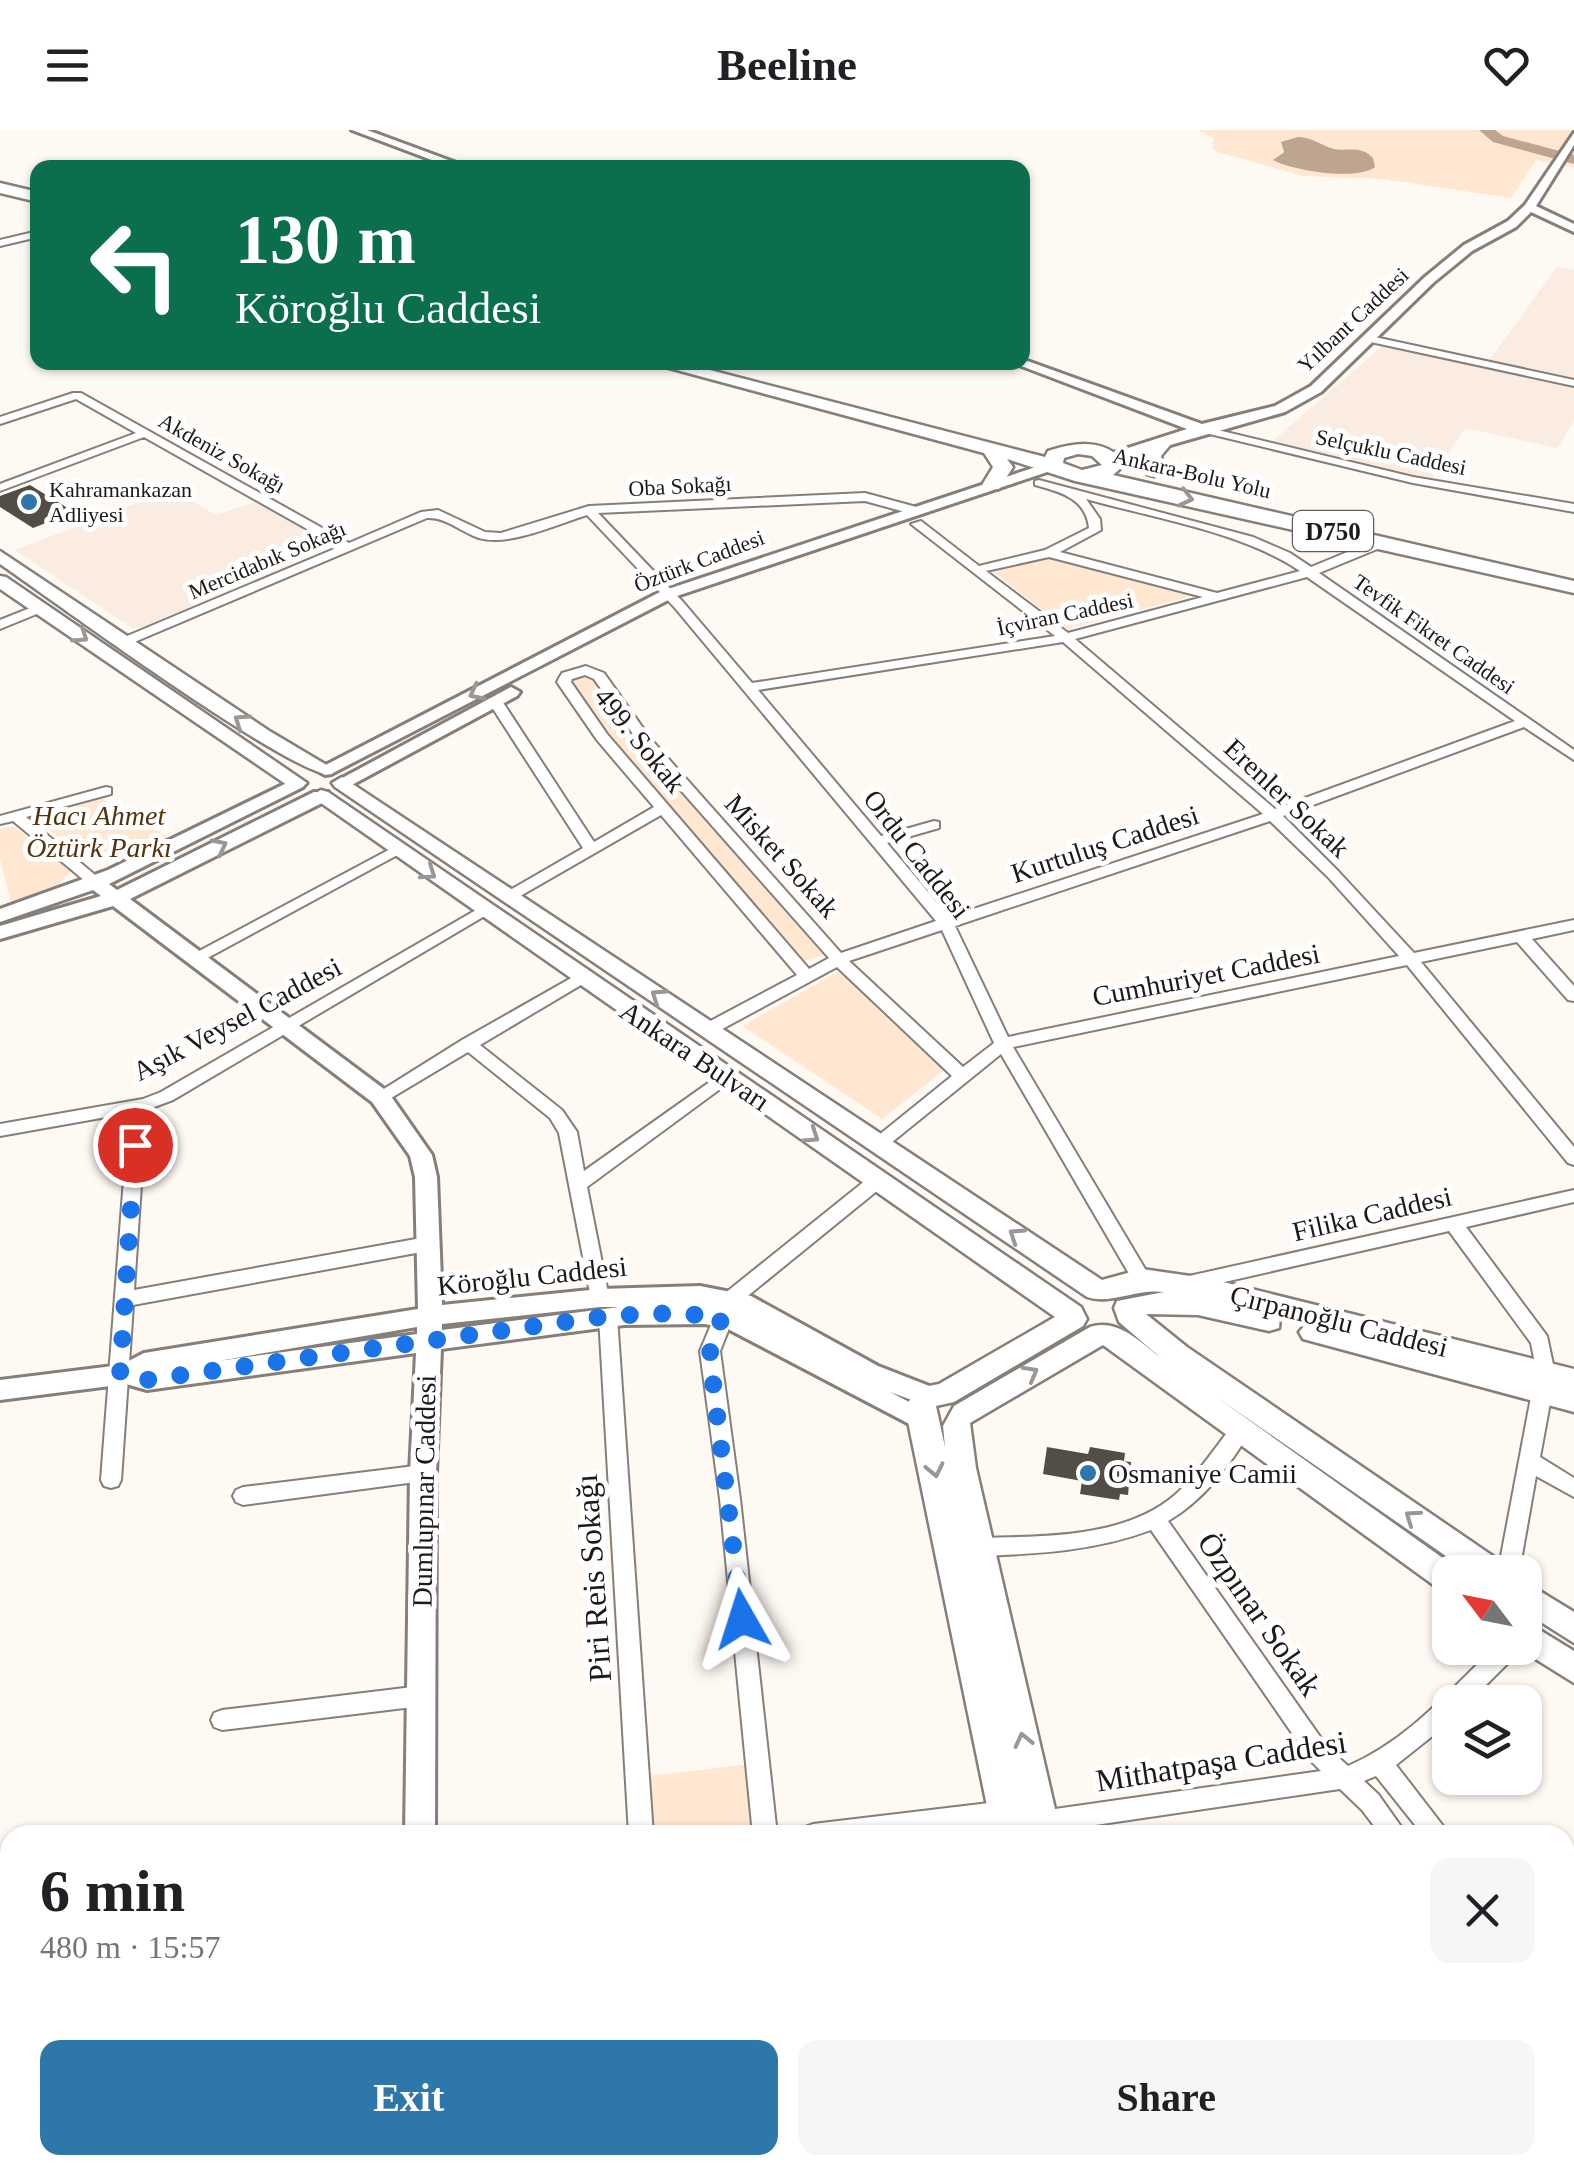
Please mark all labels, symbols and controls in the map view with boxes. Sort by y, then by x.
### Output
icon: menu [40,38,95,93]
icon: heart [1479,38,1534,93]
text: Beeline [717,40,857,90]
icon: left [70,200,200,330]
text: 130 m [235,201,416,278]
street label: Yılbant Caddesi [1292,262,1414,378]
text: Köroğlu Caddesi [235,283,541,333]
street label: Akdeniz Sokağı [154,408,290,498]
street label: Selçuklu Caddesi [1313,424,1469,480]
street label: Ankara-Bolu Yolu [1111,443,1273,503]
street label: Oba Sokağı [628,471,732,501]
place label: Kahramankazan Adliyesi [49,477,192,527]
one-way arrow [1177,486,1194,507]
marker: Kahramankazan Adliyesi [18,491,40,513]
road number: D750 [1293,511,1373,551]
street label: Mercidabık Sokağı [185,516,349,604]
street label: Öztürk Caddesi [630,525,768,597]
street label: Tevfik Fikret Caddesi [1348,569,1520,699]
street label: İçviran Caddesi [995,587,1135,641]
one-way arrow [69,624,88,642]
one-way arrow [468,681,486,701]
street label: 499. Sokak [588,681,692,799]
one-way arrow [234,715,253,733]
street label: Erenler Sokak [1218,732,1356,864]
street label: Ordu Caddesi [857,783,977,925]
street label: Misket Sokak [719,788,845,924]
street label: Kurtuluş Caddesi [1007,799,1203,889]
park label: Hacı Ahmet Öztürk Parkı [26,800,172,863]
one-way arrow [210,838,228,858]
one-way arrow [417,861,436,879]
street label: Cumhuriyet Caddesi [1090,938,1323,1012]
street label: Aşık Veysel Caddesi [128,951,347,1087]
one-way arrow [651,990,669,1009]
street label: Ankara Bulvarı [614,995,776,1117]
pin [93,1103,178,1188]
icon: arrive [108,1118,163,1173]
one-way arrow [801,1124,819,1142]
street label: Filika Caddesi [1289,1181,1455,1247]
one-way arrow [1008,1229,1027,1247]
street label: Köroğlu Caddesi [436,1251,629,1301]
street label: Çırpanoğlu Caddesi [1227,1279,1451,1363]
one-way arrow [1020,1366,1038,1385]
street label: Dumlupınar Caddesi [406,1374,442,1608]
place label: Osmaniye Camii [1108,1458,1297,1489]
one-way arrow [924,1461,945,1478]
marker: Osmaniye Camii [1077,1462,1099,1484]
street label: Piri Reis Sokağı [568,1473,618,1683]
one-way arrow [1404,1511,1423,1529]
street label: Özpınar Sokak [1190,1525,1330,1703]
north arrow [1432,1555,1542,1665]
map controls [1432,1555,1542,1795]
position arrow [690,1567,794,1671]
button: layers [1432,1685,1542,1795]
street label: Mithatpaşa Caddesi [1093,1723,1349,1799]
one-way arrow [1013,1732,1034,1749]
text: 6 min [40,1858,185,1924]
button: close [1430,1858,1535,1963]
text: 480 m · 15:57 [40,1929,220,1965]
button: Exit [40,2040,778,2155]
button: Share [798,2040,1535,2155]

